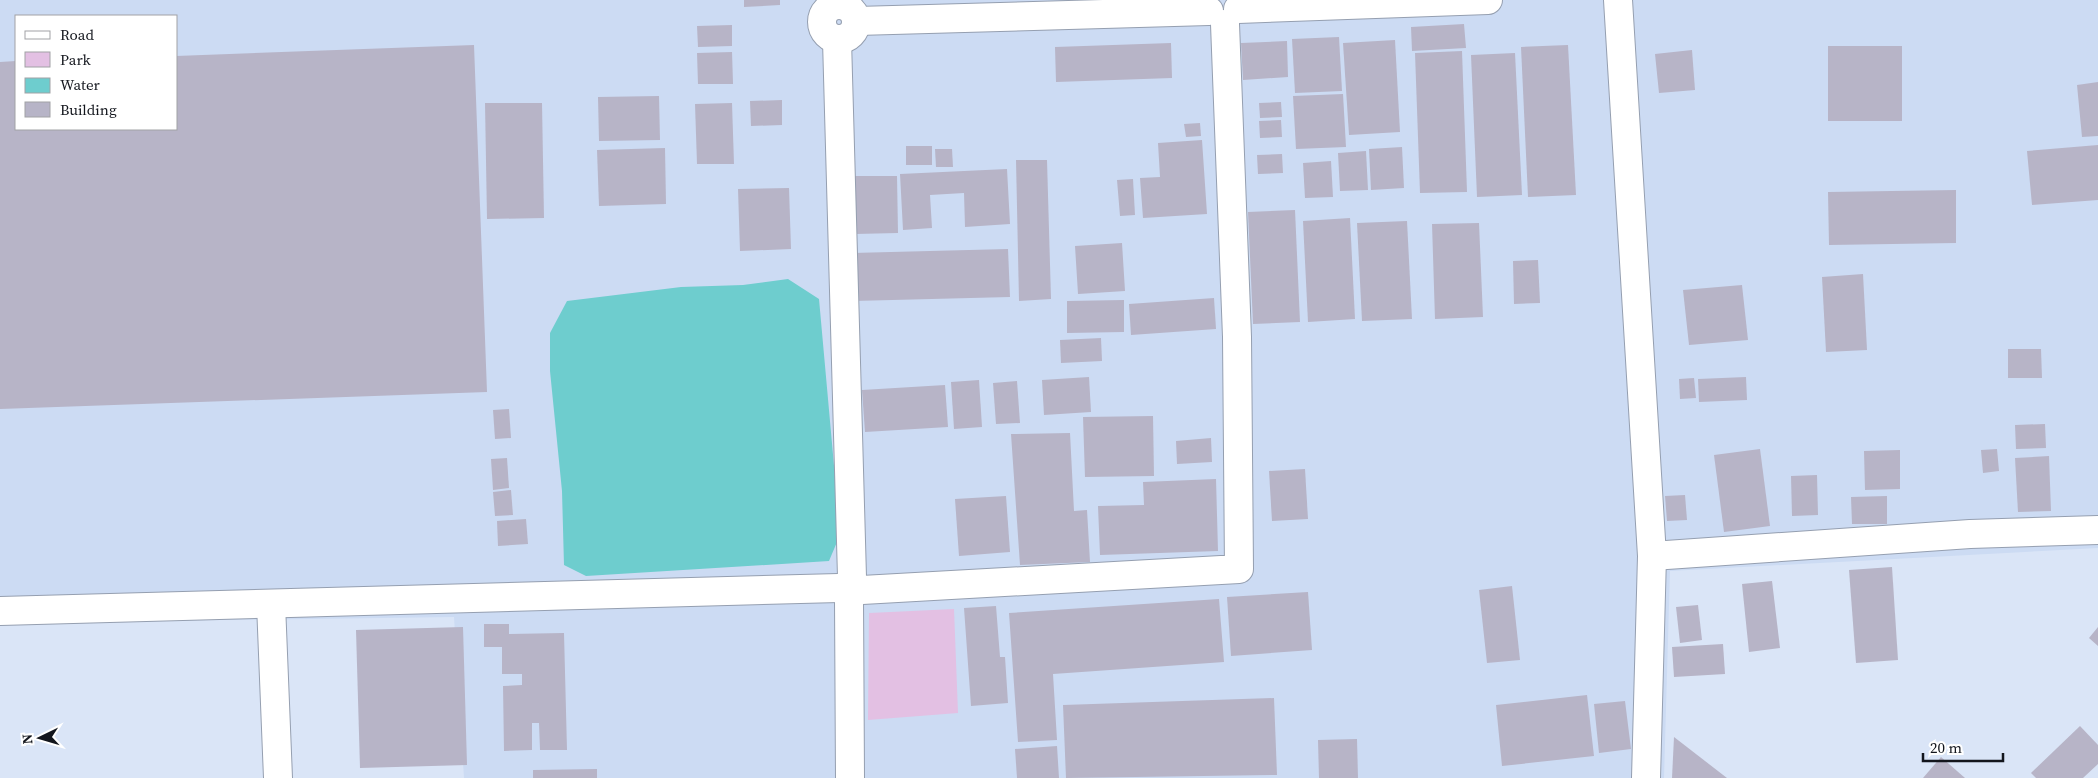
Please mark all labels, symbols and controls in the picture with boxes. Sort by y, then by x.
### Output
legend [15,15,178,130]
text: Road [60,24,94,45]
text: Park [60,49,92,70]
text: Water [60,74,101,95]
text: Building [60,99,117,120]
north arrow [15,713,65,763]
scale bar [1923,730,2003,762]
text: N [17,733,37,745]
text: 20 m [1930,737,1962,758]

